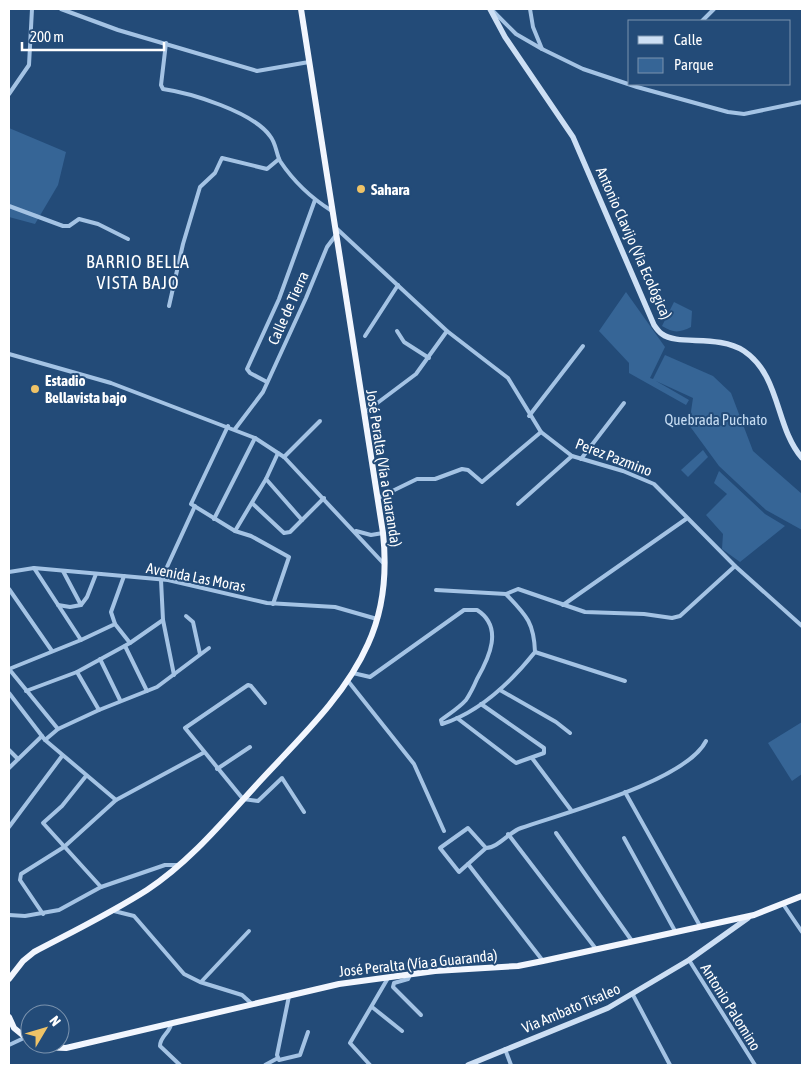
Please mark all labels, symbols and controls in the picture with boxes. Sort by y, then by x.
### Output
scale bar [22,20,165,52]
legend [628,20,791,85]
text: 200 m [30,28,64,45]
text: Calle [674,31,703,48]
text: Parque [674,56,714,73]
street label: Antonio Clavijo (Via Ecológica) [593,164,675,322]
place label: Sahara [371,181,410,198]
marker: Sahara [355,183,367,195]
district label: BARRIO BELLA VISTA BAJO [86,251,190,293]
street label: Calle de Tierra [264,269,312,347]
place label: Estadio Bellavista bajo [45,372,127,406]
marker: Estadio Bellavista bajo [29,383,41,395]
street label: José Peralta (Vía a Guaranda) [363,388,405,548]
park label: Quebrada Puchato [665,411,767,428]
street label: Perez Pazmino [573,435,655,479]
street label: Avenida Las Moras [145,559,247,595]
street label: José Peralta (Vía a Guaranda) [338,946,498,980]
street label: Antonio Palomino [698,960,764,1054]
street label: Via Ambato Tisaleo [519,980,623,1036]
north arrow [20,1004,70,1054]
text: N [46,1013,64,1029]

